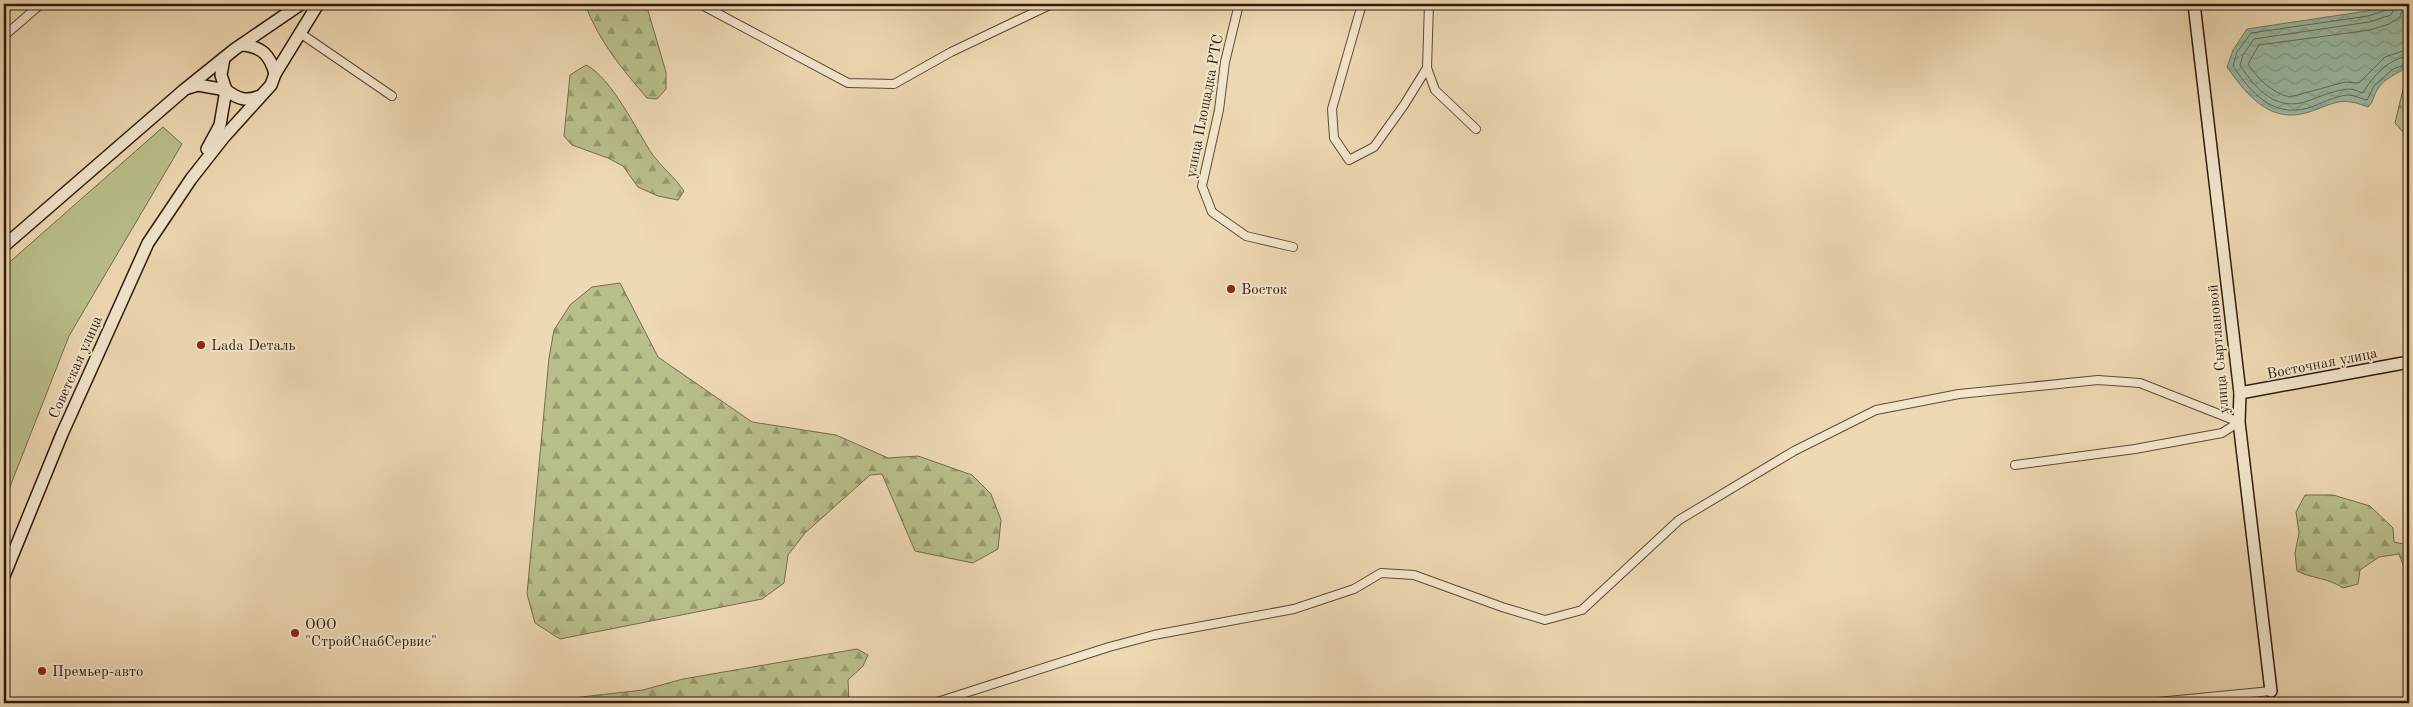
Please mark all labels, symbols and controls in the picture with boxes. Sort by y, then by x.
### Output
street label: улица Площадка РТС [1184,33,1227,179]
marker: Восток [1225,283,1237,295]
place label: Восток [1241,283,1288,298]
street label: улица Сыртлановой [2206,284,2233,414]
street label: Советская улица [47,314,106,421]
marker: Lada Dеталь [195,339,207,351]
place label: Lada Dеталь [211,339,296,354]
street label: Восточная улица [2266,346,2379,383]
place label: ООО "СтройСнабСервис" [305,618,437,650]
marker: ООО "СтройСнабСервис" [289,627,301,639]
marker: Премьер-авто [36,665,48,677]
place label: Премьер-авто [52,665,143,680]

